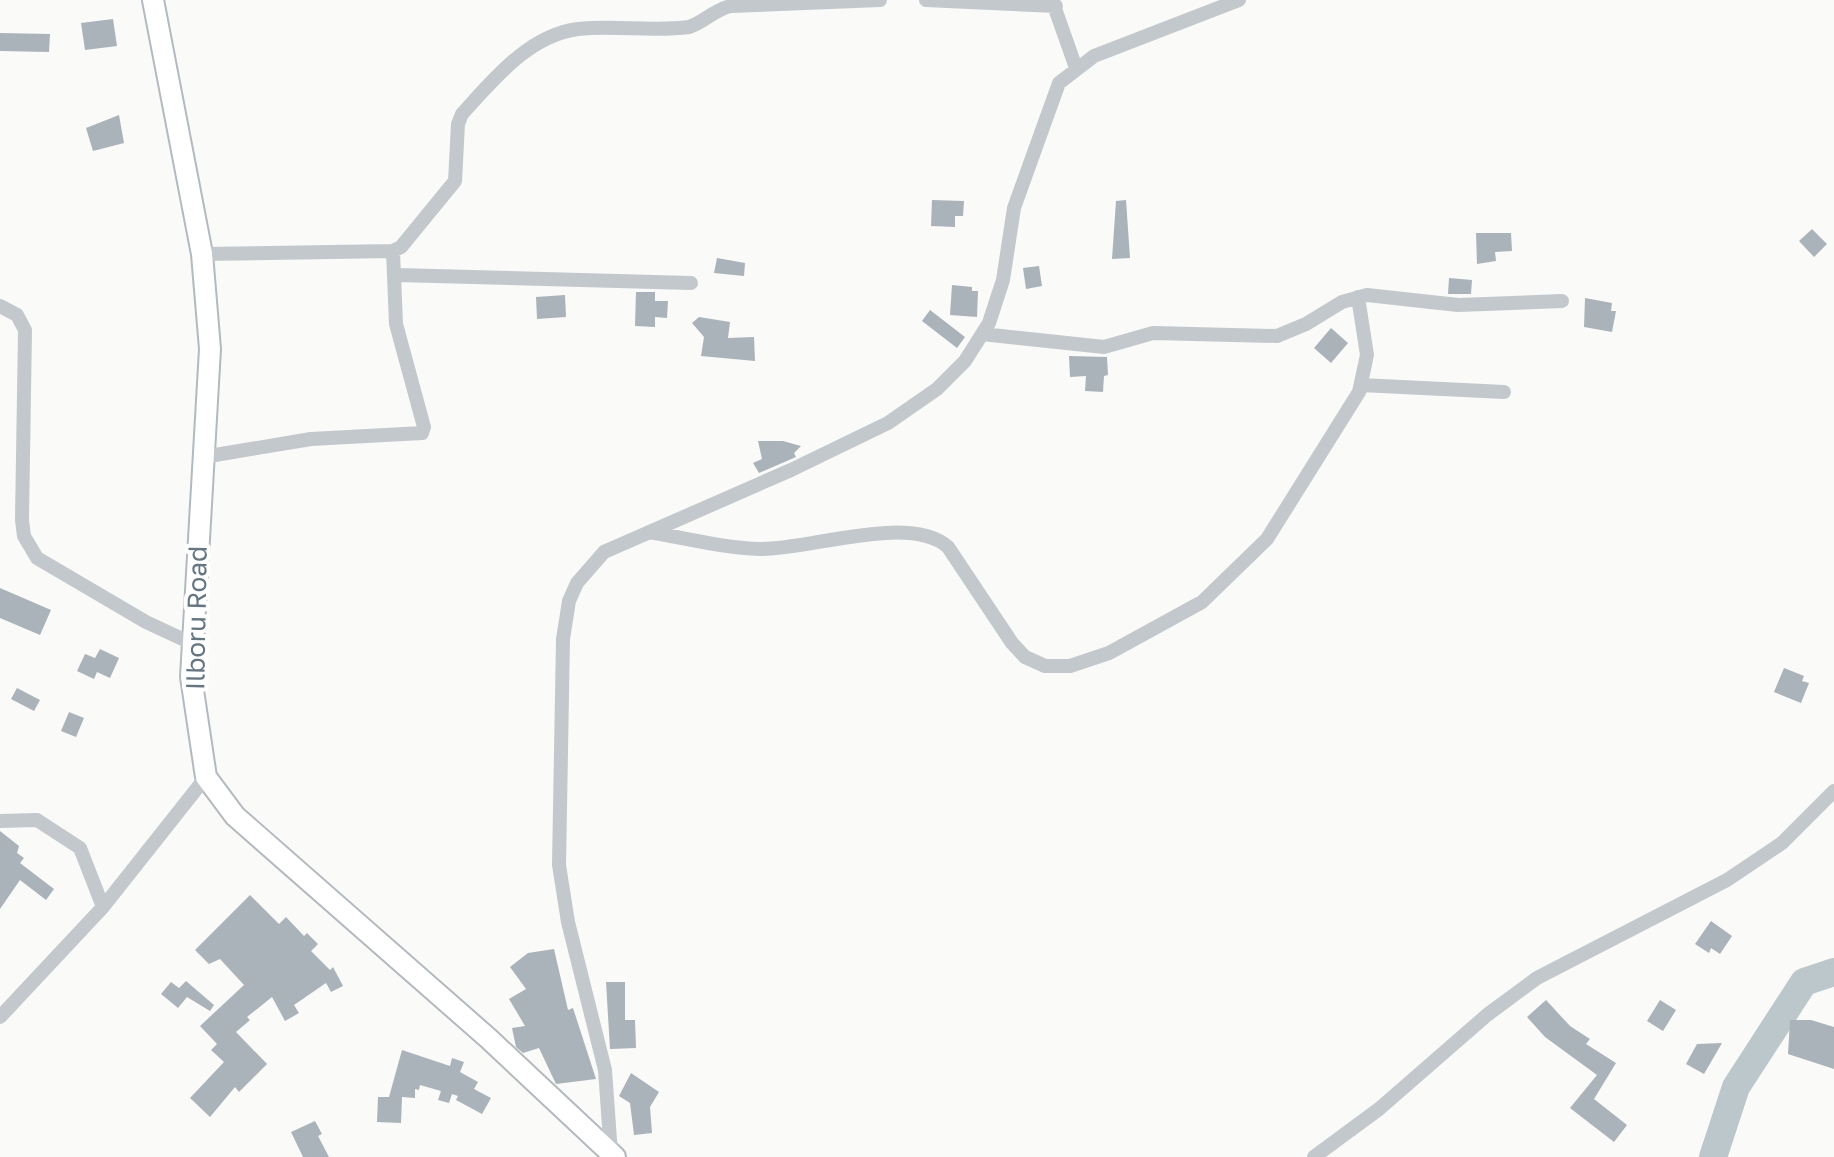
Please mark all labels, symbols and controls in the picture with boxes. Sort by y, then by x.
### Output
street label: Ilboru Road [179,546,213,690]

